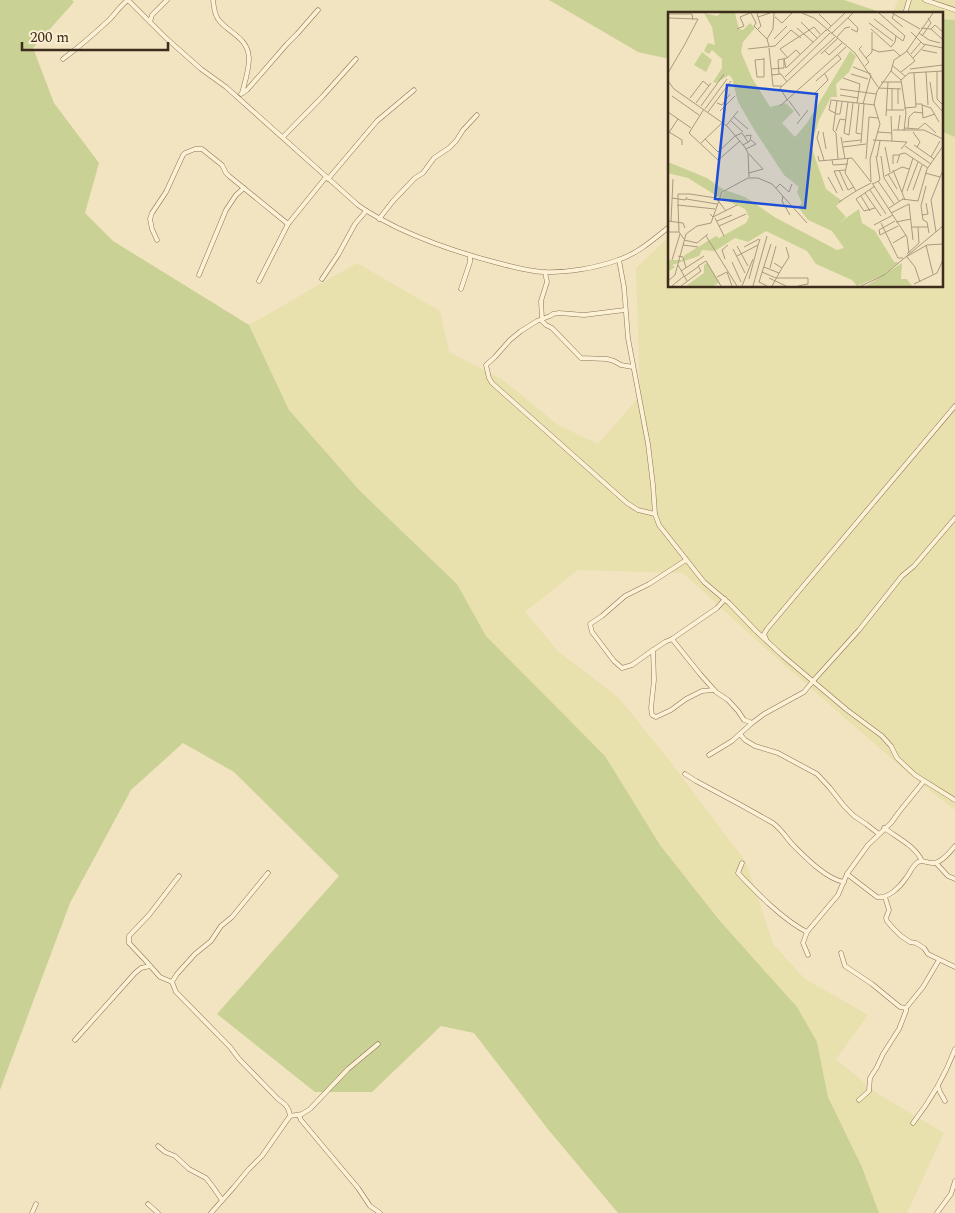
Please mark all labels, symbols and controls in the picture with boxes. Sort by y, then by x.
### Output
inset map [668,12,942,288]
scale bar [22,20,169,52]
text: 200 m [30,26,69,49]

